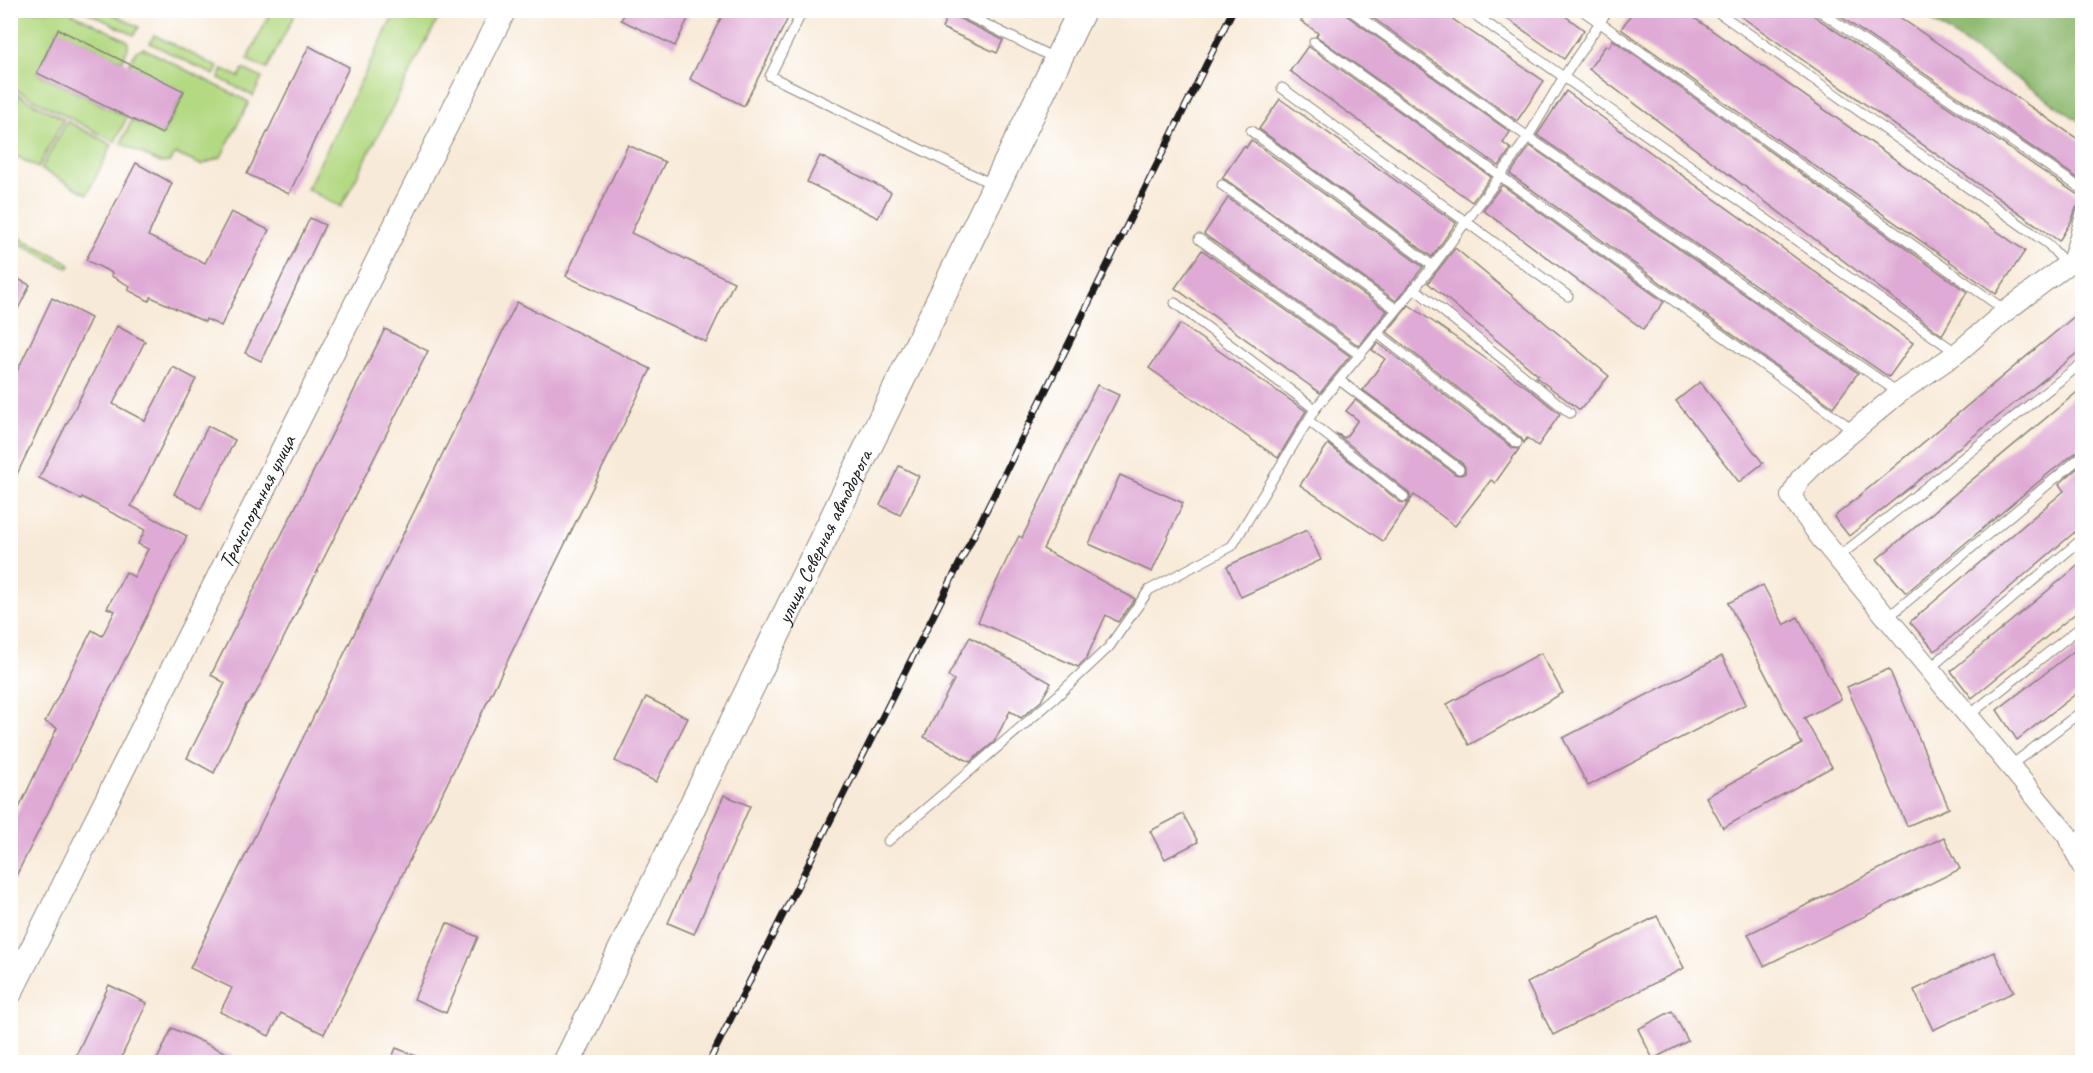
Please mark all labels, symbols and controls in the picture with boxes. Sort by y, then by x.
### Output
street label: Транспортная улица [213,429,302,572]
street label: улица Северная автодорога [770,443,879,630]

